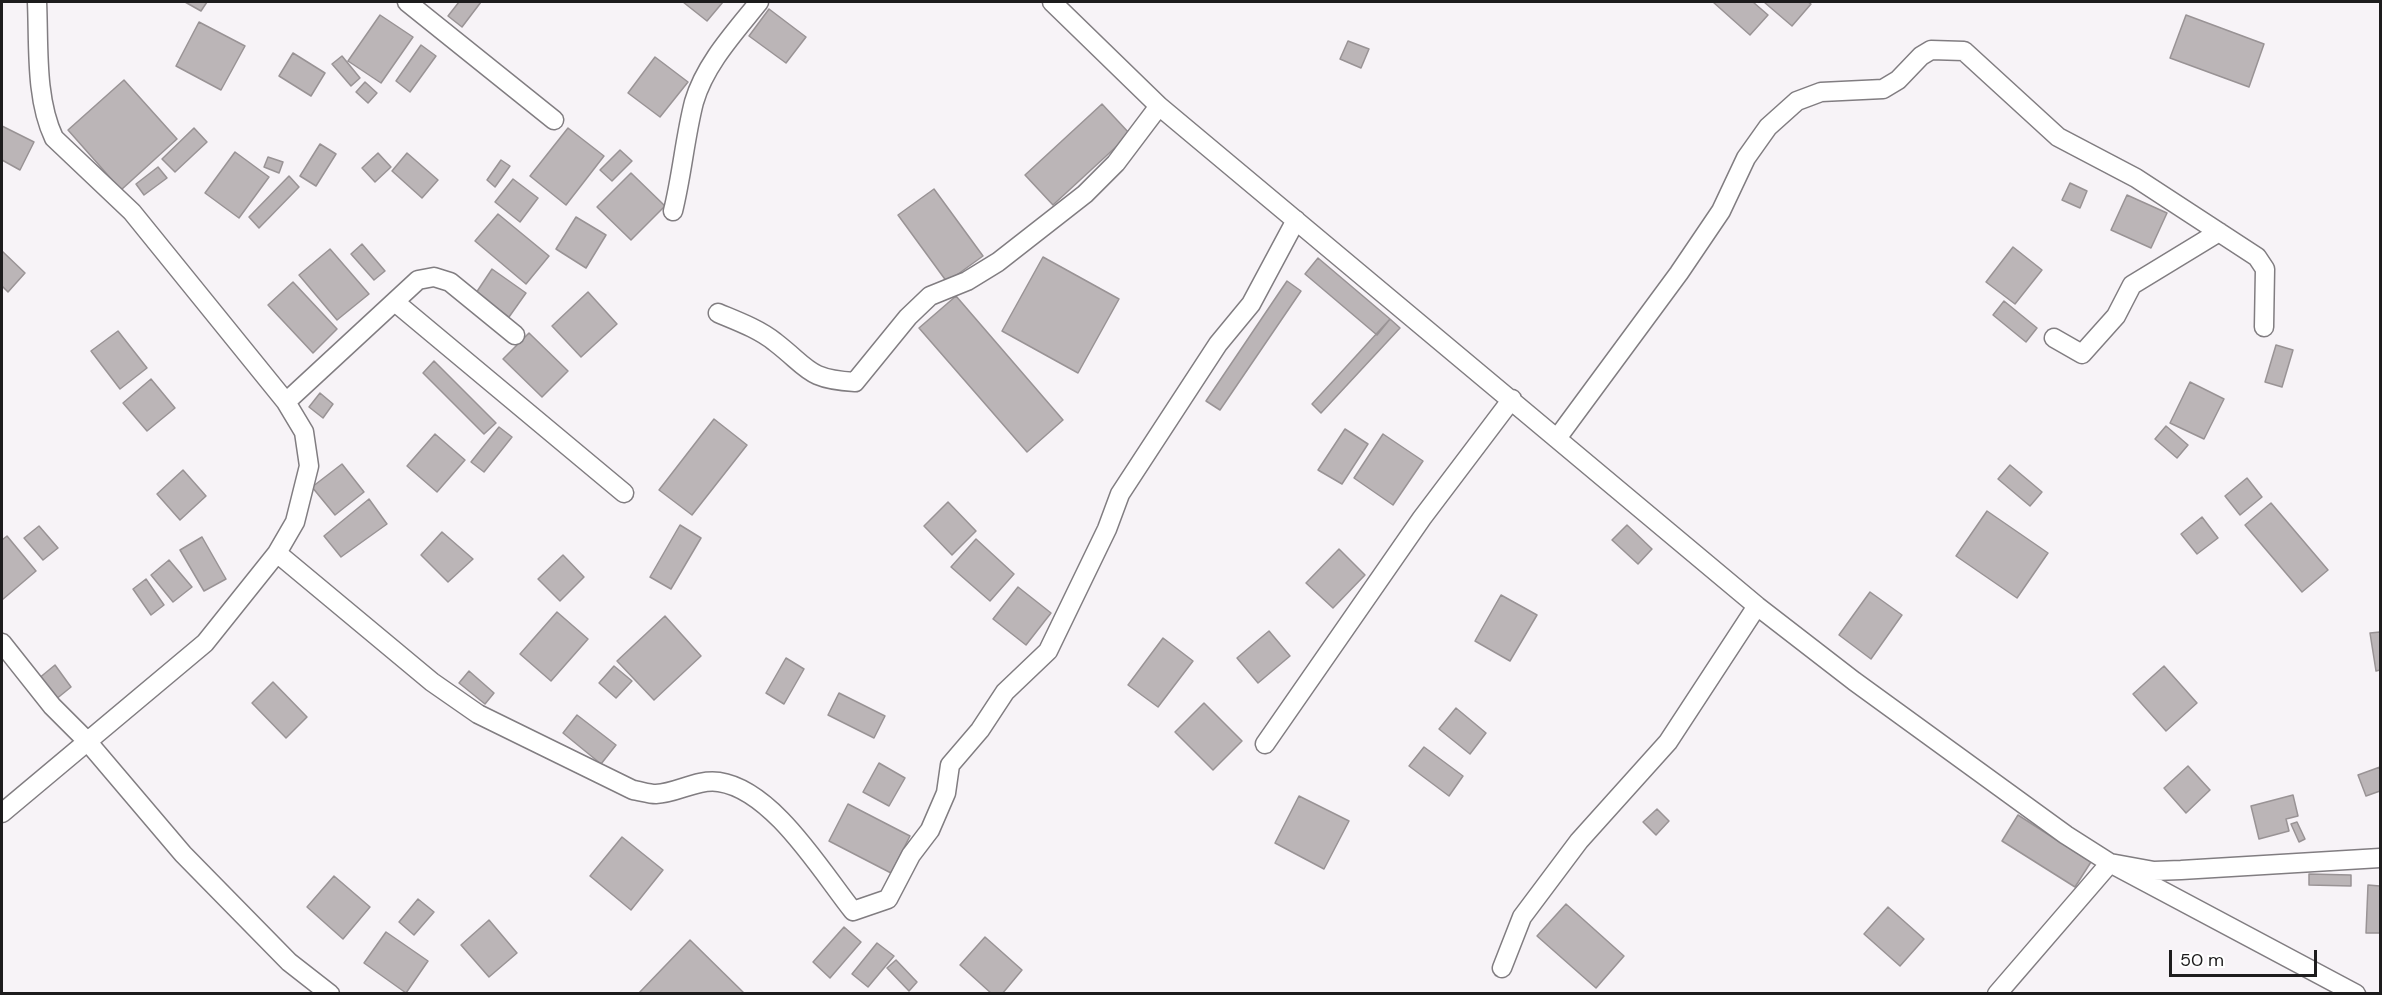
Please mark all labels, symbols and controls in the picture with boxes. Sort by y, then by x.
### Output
scale bar [2172,938,2320,976]
text: 50 m [2180,948,2224,972]

